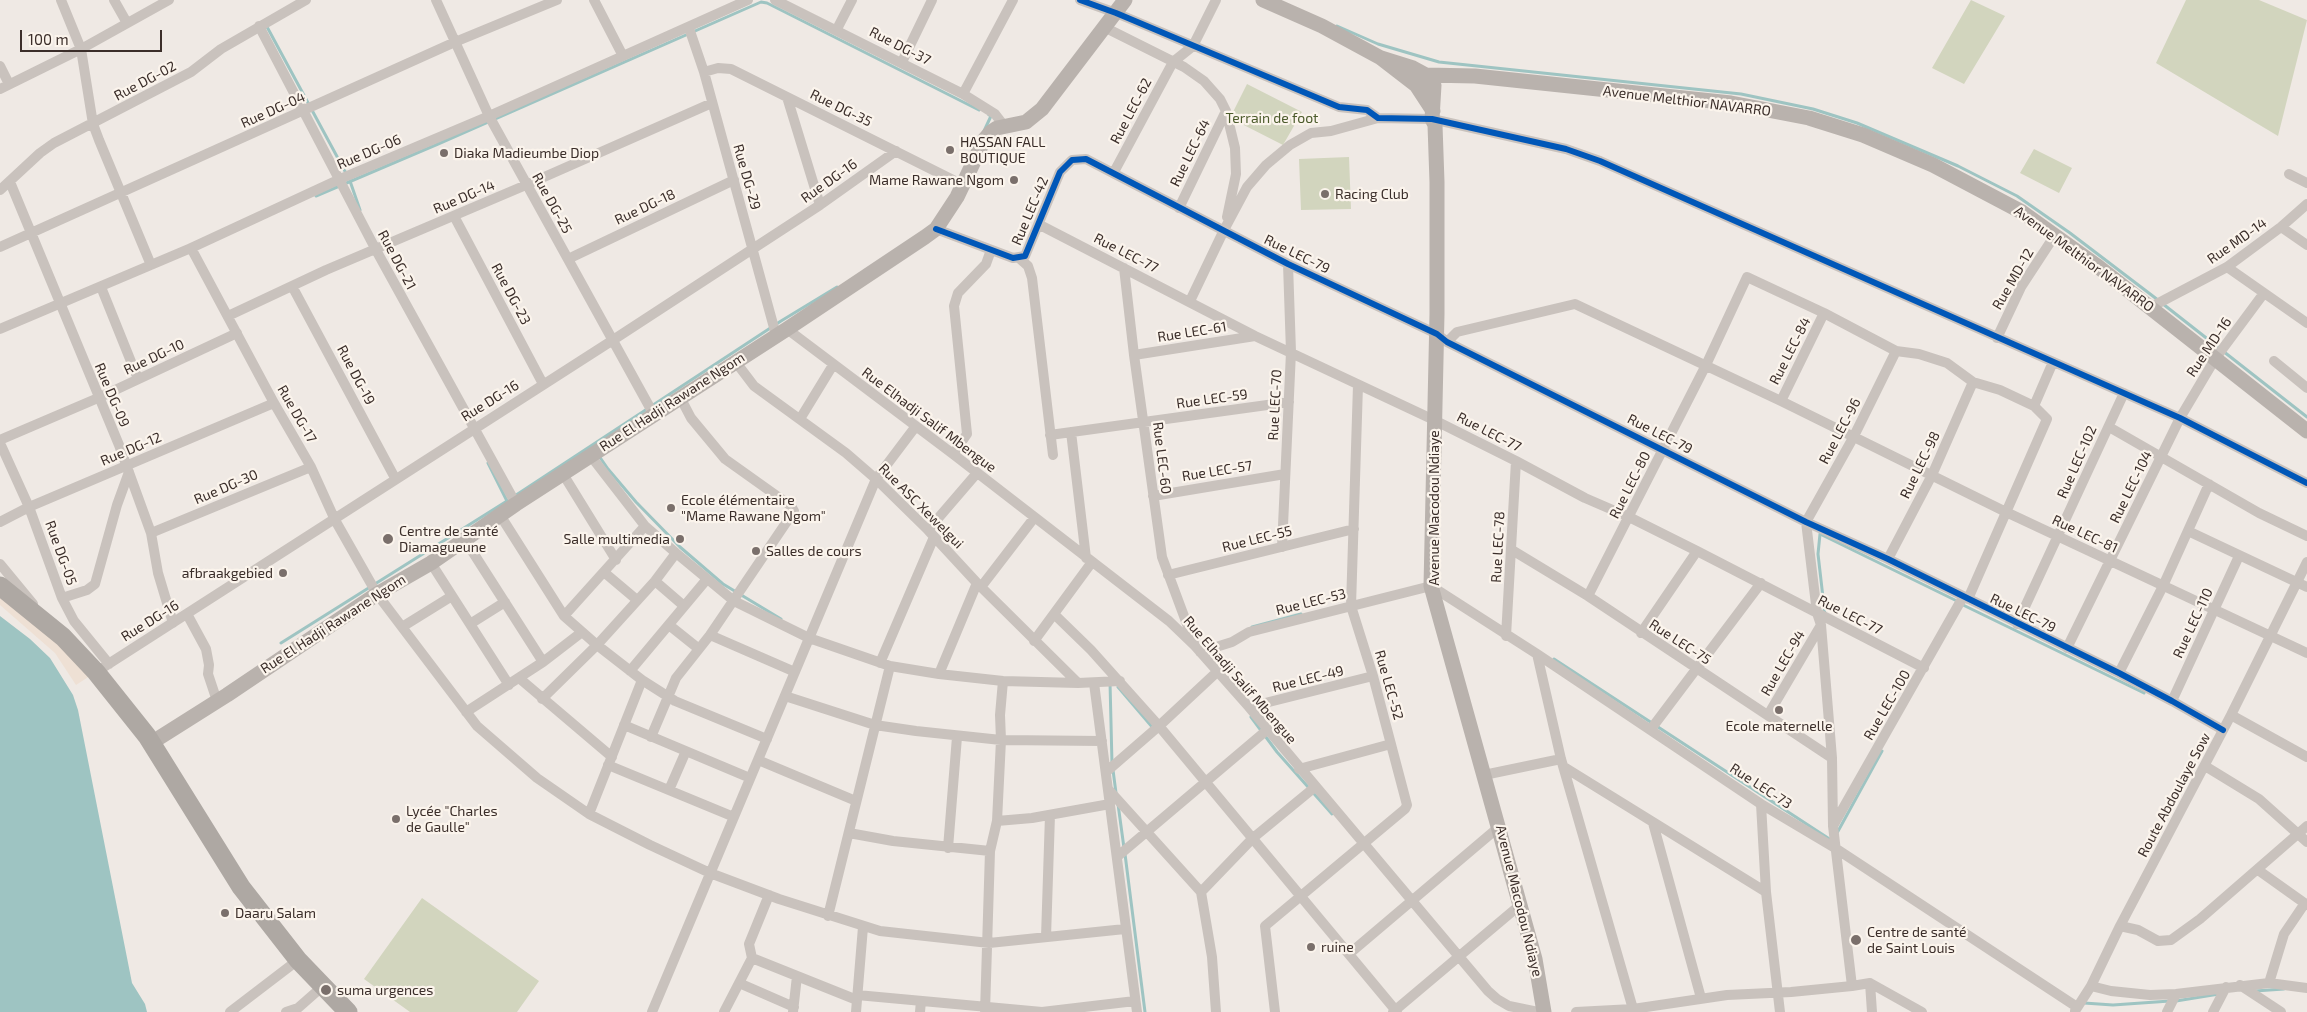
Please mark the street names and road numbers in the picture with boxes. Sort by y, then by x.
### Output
street label: Rue DG-37 [867,23,933,69]
street label: Rue DG-02 [111,58,179,104]
street label: Rue LEC-62 [1107,75,1155,147]
street label: Avenue Melthior NAVARRO [1602,82,1772,120]
street label: Rue DG-35 [807,86,875,130]
street label: Rue DG-04 [238,88,308,132]
street label: Rue LEC-64 [1166,117,1214,189]
street label: Rue DG-06 [334,131,404,173]
street label: Rue DG-29 [730,142,764,212]
street label: Rue DG-16 [798,156,860,206]
street label: Rue DG-25 [528,170,576,236]
street label: Rue LEC-42 [1008,174,1052,248]
street label: Rue DG-14 [431,176,497,218]
street label: Rue DG-18 [612,186,678,228]
street label: Avenue Melthior NAVARRO [2011,203,2157,315]
street label: Rue MD-14 [2204,214,2270,268]
street label: Rue DG-21 [374,227,420,293]
street label: Rue LEC-77 [1091,230,1161,276]
street label: Rue LEC-79 [1261,231,1333,277]
street label: Rue MD-12 [1989,245,2037,313]
street label: Rue DG-23 [488,260,534,328]
street label: Rue LEC-84 [1766,314,1814,388]
street label: Rue MD-16 [2183,314,2235,380]
street label: Rue LEC-61 [1156,318,1228,346]
street label: Rue DG-10 [121,336,187,378]
street label: Rue DG-19 [333,342,379,408]
street label: Rue El Hadji Rawane Ngom [596,349,748,455]
street label: Rue DG-09 [91,360,133,430]
street label: Rue Elhadji Salif Mbengue [858,364,1000,476]
street label: Rue LEC-70 [1265,369,1285,441]
street label: Rue DG-16 [458,377,522,425]
street label: Rue DG-17 [274,382,320,446]
street label: Rue LEC-59 [1175,386,1249,412]
street label: Rue LEC-96 [1816,395,1864,467]
street label: Rue LEC-77 [1454,409,1524,455]
street label: Rue LEC-79 [1625,410,1695,458]
street label: Rue LEC-60 [1149,421,1175,495]
street label: Rue LEC-102 [2054,423,2100,501]
street label: Rue DG-12 [98,429,164,469]
street label: Rue LEC-98 [1896,429,1944,501]
street label: Avenue Macodou Ndiaye [1426,430,1442,586]
street label: Rue LEC-104 [2106,448,2156,526]
street label: Rue LEC-80 [1606,449,1654,521]
street label: Rue LEC-57 [1181,457,1253,485]
street label: Rue ASC Xewelgui [875,460,967,552]
street label: Rue DG-30 [191,466,261,508]
street label: Rue LEC-78 [1488,511,1508,583]
street label: Rue LEC-81 [2050,512,2120,556]
street label: Rue DG-05 [42,518,80,588]
street label: Rue LEC-55 [1220,522,1294,556]
street label: Rue El Hadji Rawane Ngom [257,571,409,677]
street label: Rue LEC-53 [1274,585,1348,619]
street label: Rue LEC-110 [2169,585,2217,661]
street label: Rue LEC-79 [1987,590,2059,636]
street label: Rue LEC-77 [1815,592,1885,638]
street label: Rue DG-16 [118,597,182,645]
street label: Rue Elhadji Salif Mbengue [1180,613,1300,747]
street label: Rue LEC-75 [1646,616,1714,668]
street label: Rue LEC-94 [1757,627,1809,699]
street label: Rue LEC-52 [1371,648,1407,722]
street label: Rue LEC-49 [1271,662,1345,696]
street label: Rue LEC-100 [1860,667,1914,743]
street label: Route Abdoulaye Sow [2134,730,2214,860]
street label: Rue LEC-73 [1727,760,1795,812]
street label: Avenue Macodou Ndiaye [1492,823,1546,979]

